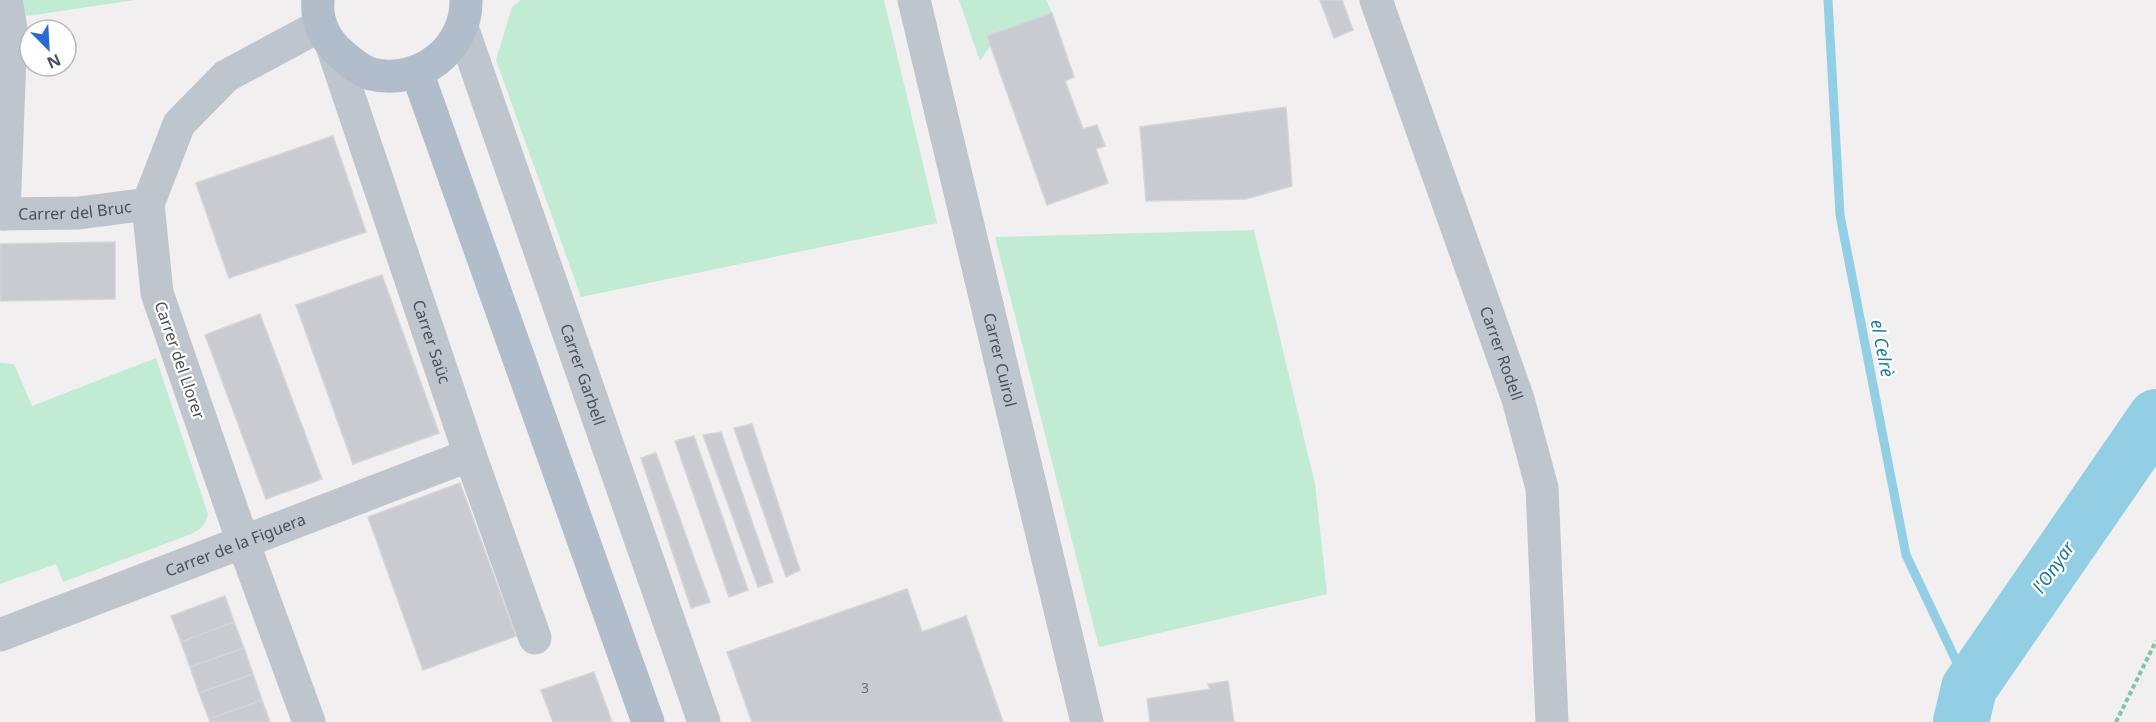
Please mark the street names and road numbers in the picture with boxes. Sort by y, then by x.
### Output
street label: Carrer del Bruc [18,195,133,225]
street label: Carrer Saüc [407,297,456,387]
street label: Carrer del Llorer [150,298,211,422]
street label: Carrer Rodell [1475,303,1529,403]
street label: Carrer Cuirol [978,311,1022,409]
street label: Carrer Garbell [555,321,611,428]
street label: Carrer de la Figuera [162,508,309,582]

